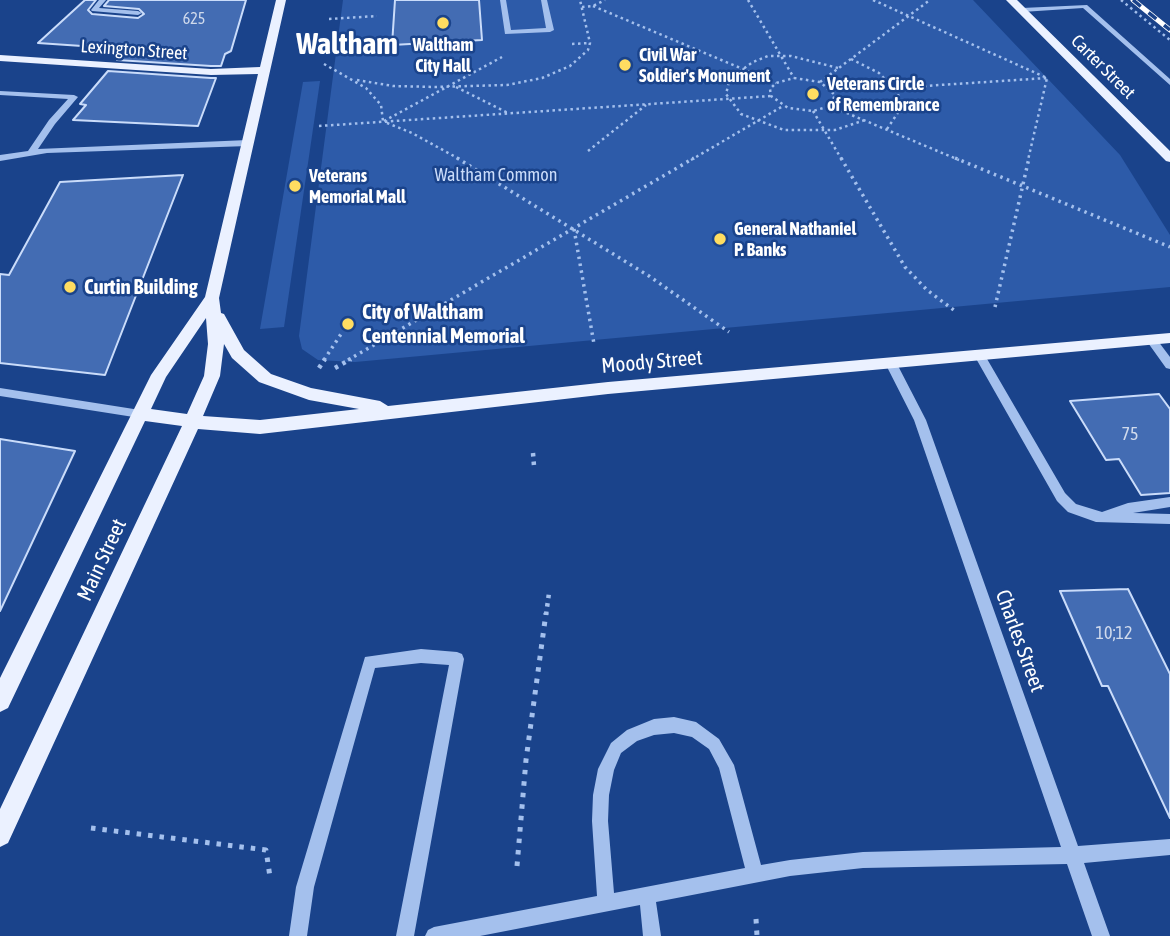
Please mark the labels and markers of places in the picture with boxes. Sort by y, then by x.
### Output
marker: Waltham City Hall [435,15,451,31]
place label: Waltham City Hall [413,34,473,76]
place label: Civil War Soldier's Monument [639,44,771,86]
marker: Civil War Soldier's Monument [617,57,633,73]
place label: Veterans Circle of Remembrance [827,73,940,116]
marker: Veterans Circle of Remembrance [805,86,821,102]
place label: Veterans Memorial Mall [309,165,406,208]
marker: Veterans Memorial Mall [287,178,303,194]
place label: General Nathaniel P. Banks [734,218,856,260]
marker: General Nathaniel P. Banks [712,231,728,247]
place label: Curtin Building [84,274,198,300]
marker: Curtin Building [62,279,78,295]
place label: City of Waltham Centennial Memorial [362,299,525,349]
marker: City of Waltham Centennial Memorial [340,316,356,332]

